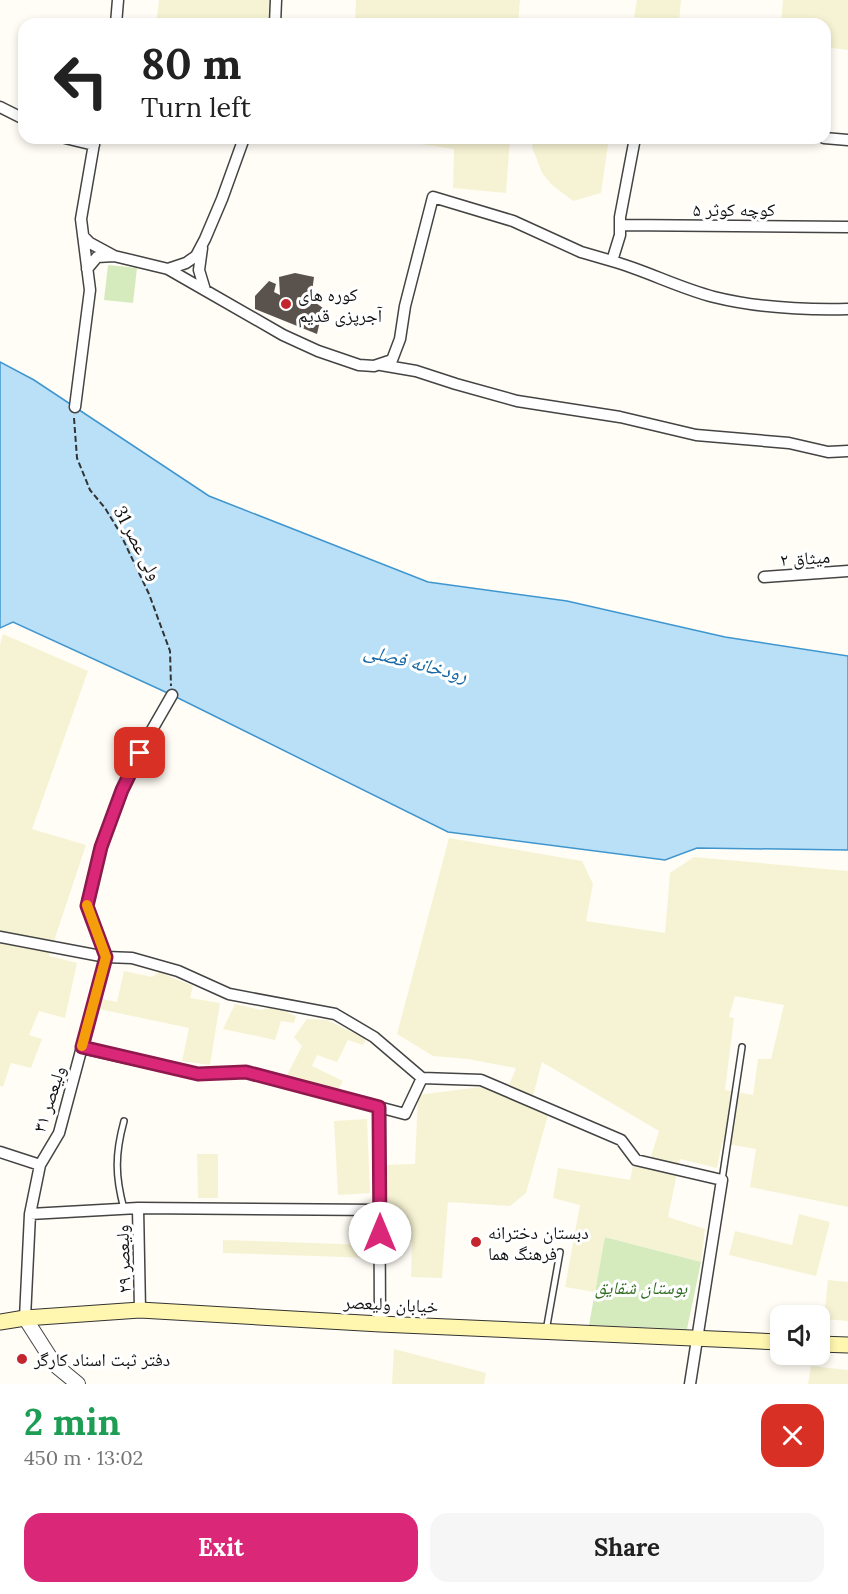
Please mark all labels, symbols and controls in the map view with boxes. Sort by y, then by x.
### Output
text: 80 m [141,37,241,91]
icon: left [42,42,120,120]
text: Turn left [141,90,251,124]
street label: کوچه کوثر ۵ [693,198,776,221]
place label: کوره های آجرپزی قدیم [298,283,383,328]
marker: کوره های آجرپزی قدیم [279,297,293,311]
street label: ولی عصر 31 [109,502,167,584]
street label: میثاق ۲ [779,545,831,571]
water label: رودخانه فصلی [362,637,470,688]
pin [114,727,165,778]
icon: arrive [123,736,156,769]
street label: ولیعصر ۳۱ [28,1063,70,1135]
position arrow [348,1201,412,1265]
place label: دبستان دخترانه فرهنگ هما [488,1221,589,1265]
street label: ولیعصر ۲۹ [110,1224,136,1294]
marker: دبستان دخترانه فرهنگ هما [469,1235,483,1249]
park label: بوستان شقایق [595,1276,688,1299]
street label: خیابان ولیعصر [342,1290,439,1318]
map controls [770,1305,830,1365]
button: sound [770,1305,830,1365]
place label: دفتر ثبت اسناد کارگر [33,1348,170,1371]
marker: دفتر ثبت اسناد کارگر [15,1352,29,1366]
text: 2 min [24,1399,121,1445]
button: close [761,1404,824,1467]
text: 450 m · 13:02 [24,1445,143,1470]
button: Exit [24,1513,418,1582]
button: Share [430,1513,824,1582]

